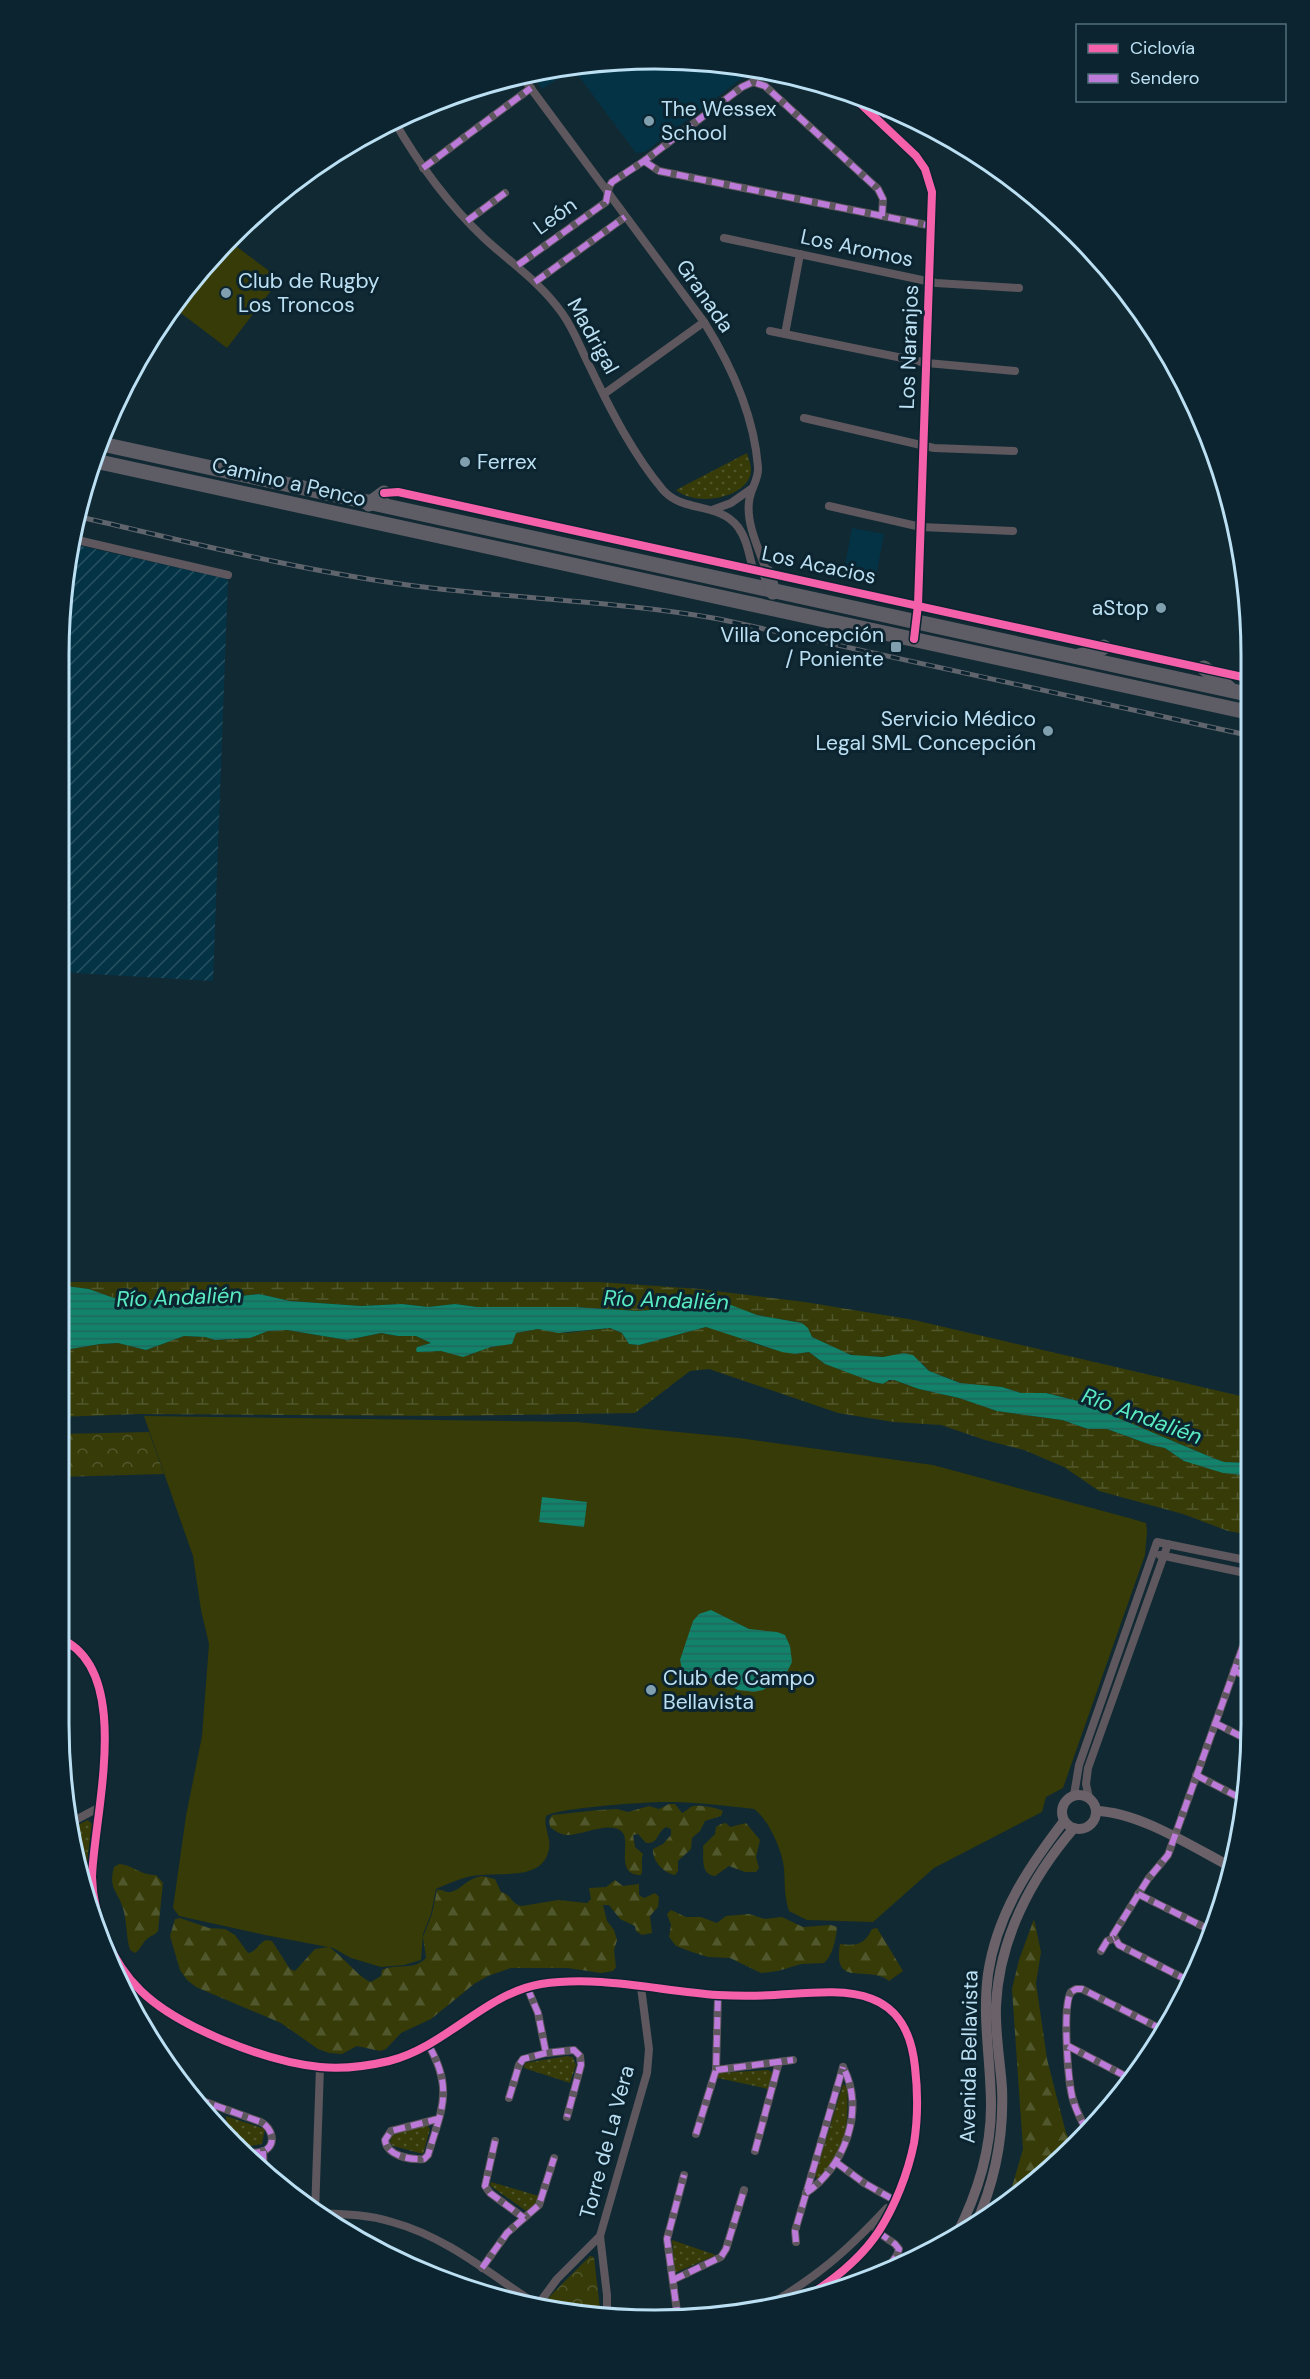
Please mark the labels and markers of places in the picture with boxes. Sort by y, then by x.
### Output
place label: The Wessex School [661,95,777,147]
marker: The Wessex School [642,114,656,128]
place label: Club de Rugby Los Troncos [238,267,380,319]
marker: Club de Rugby Los Troncos [219,286,233,300]
place label: Ferrex [477,448,537,476]
marker: Ferrex [458,455,472,469]
place label: aStop [1092,594,1149,622]
marker: aStop [1154,601,1168,615]
place label: Villa Concepción / Poniente [720,621,884,673]
marker: Villa Concepción / Poniente [889,640,903,654]
place label: Servicio Médico Legal SML Concepción [815,705,1036,757]
marker: Servicio Médico Legal SML Concepción [1041,724,1055,738]
place label: Club de Campo Bellavista [663,1664,815,1716]
marker: Club de Campo Bellavista [644,1683,658,1697]

